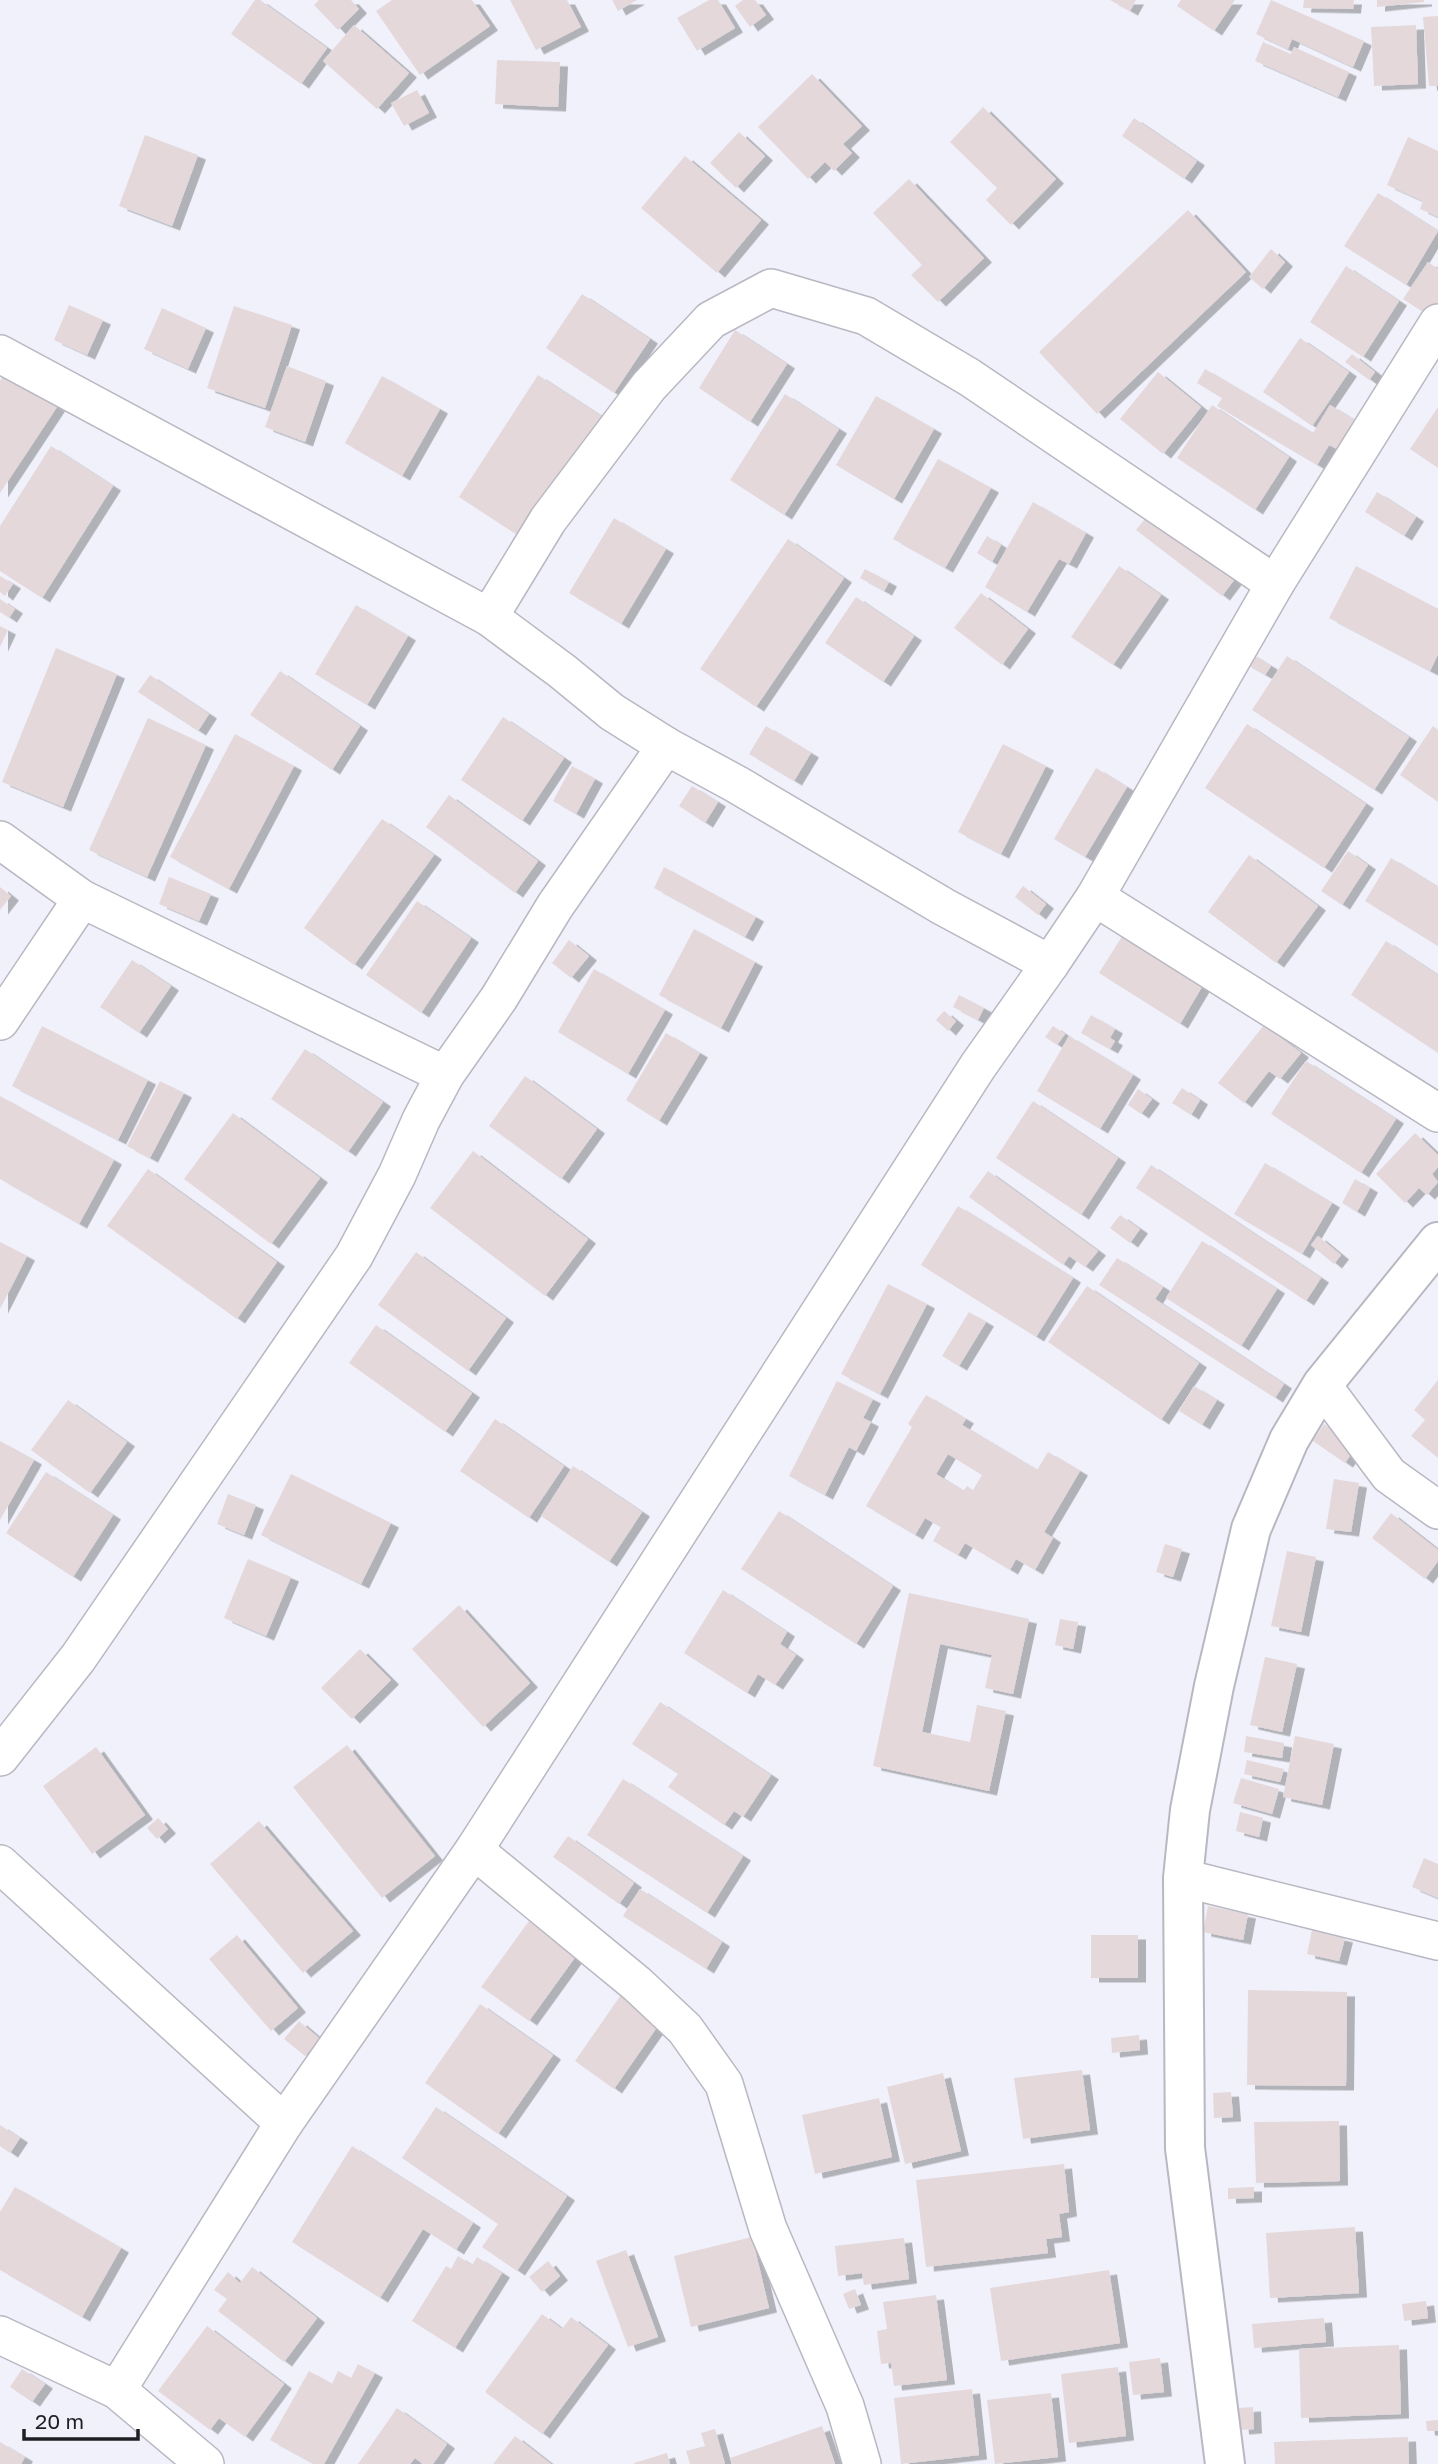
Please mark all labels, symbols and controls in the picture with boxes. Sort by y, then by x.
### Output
scale bar [24,2398,138,2442]
text: 20 m [35,2408,84,2434]

